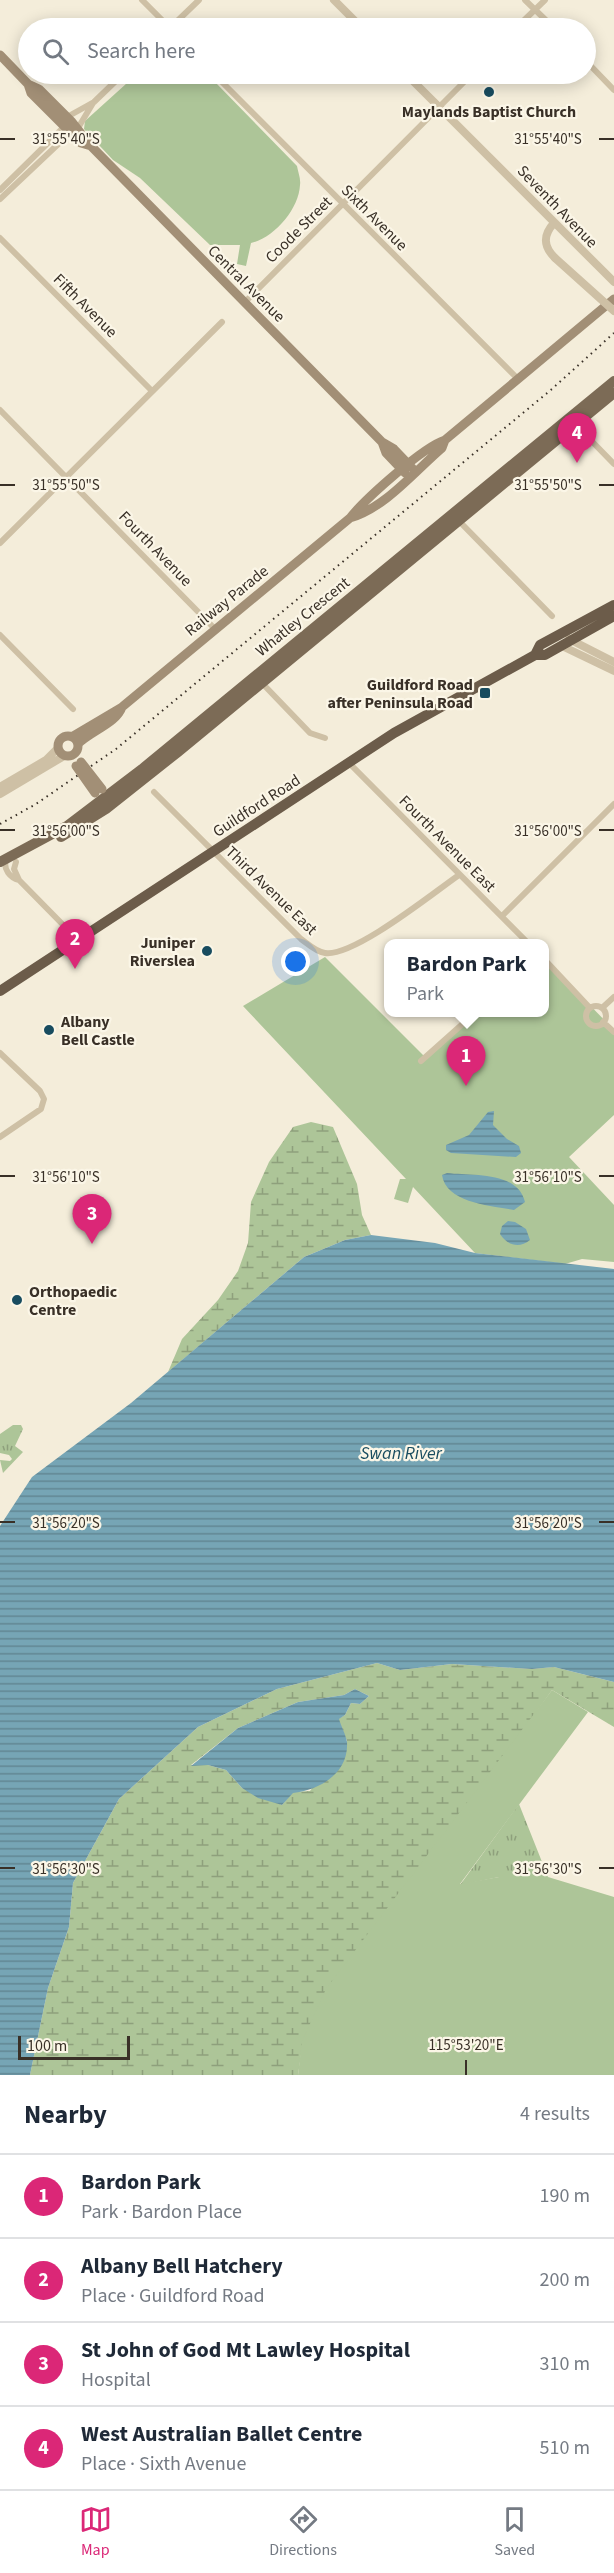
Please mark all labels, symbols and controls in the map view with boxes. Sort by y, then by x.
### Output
search box [18,18,596,84]
icon: search [39,35,72,68]
text: Search here [87,35,195,67]
marker: Maylands Baptist Church [482,85,496,99]
place label: Maylands Baptist Church [402,101,576,123]
text: 31°55'40"S [32,129,100,150]
text: 31°55'40"S [514,129,582,150]
street label: Seventh Avenue [512,160,602,253]
street label: Sixth Avenue [336,180,412,256]
street label: Coode Street [260,191,338,268]
street label: Central Avenue [203,240,290,327]
street label: Fifth Avenue [48,269,122,343]
pin: 4 [558,414,596,463]
text: 31°55'50"S [32,475,100,496]
text: 31°55'50"S [514,475,582,496]
street label: Fourth Avenue [114,506,197,591]
street label: Railway Parade [180,560,273,641]
street label: Whatley Crescent [251,572,355,662]
place label: Guildford Road after Peninsula Road [327,674,473,714]
marker: Guildford Road after Peninsula Road [478,686,492,700]
street label: Guildford Road [208,769,305,842]
street label: Fourth Avenue East [394,790,501,897]
text: 31°56'00"S [32,821,100,842]
text: 31°56'00"S [514,821,582,842]
street label: Third Avenue East [221,841,322,941]
pin: 2 [56,920,94,969]
place label: Juniper Riverslea [130,932,196,972]
popup [384,939,549,1017]
marker: Juniper Riverslea [200,944,214,958]
your location [281,947,310,976]
text: Bardon Park [406,948,527,980]
text: Park [406,980,444,1008]
place label: Albany Bell Castle [60,1011,135,1051]
marker: Albany Bell Castle [42,1023,56,1037]
pin: 1 [446,1036,486,1086]
text: 31°56'10"S [32,1167,100,1188]
text: 31°56'10"S [514,1167,582,1188]
pin: 3 [72,1194,112,1244]
place label: Orthopaedic Centre [29,1281,118,1321]
marker: Orthopaedic Centre [10,1293,24,1307]
water label: Swan River [360,1441,443,1466]
text: 31°56'20"S [32,1513,100,1534]
text: 31°56'20"S [514,1513,582,1534]
text: 31°56'30"S [32,1859,100,1880]
text: 31°56'30"S [514,1859,582,1880]
scale bar [18,2033,130,2060]
text: 100 m [27,2035,67,2057]
text: 115°53'20"E [428,2035,504,2056]
text: Nearby [24,2096,107,2133]
text: 4 results [520,2100,590,2128]
text: Bardon Park [81,2166,201,2198]
text: 1 [38,2182,49,2210]
text: 190 m [540,2182,590,2210]
text: Park · Bardon Place [81,2198,242,2226]
text: Albany Bell Hatchery [81,2250,283,2282]
text: 2 [38,2266,49,2294]
text: 200 m [540,2266,590,2294]
text: Place · Guildford Road [81,2282,265,2310]
text: St John of God Mt Lawley Hospital [81,2334,410,2366]
text: 3 [38,2350,49,2378]
text: 310 m [540,2350,590,2378]
text: Hospital [81,2366,151,2394]
text: West Australian Ballet Centre [81,2418,363,2450]
text: 4 [38,2434,49,2462]
text: 510 m [540,2434,590,2462]
text: Place · Sixth Avenue [81,2450,246,2478]
tab: Map [79,2503,112,2561]
tab: Directions [269,2503,337,2561]
tab: Saved [494,2503,535,2561]

